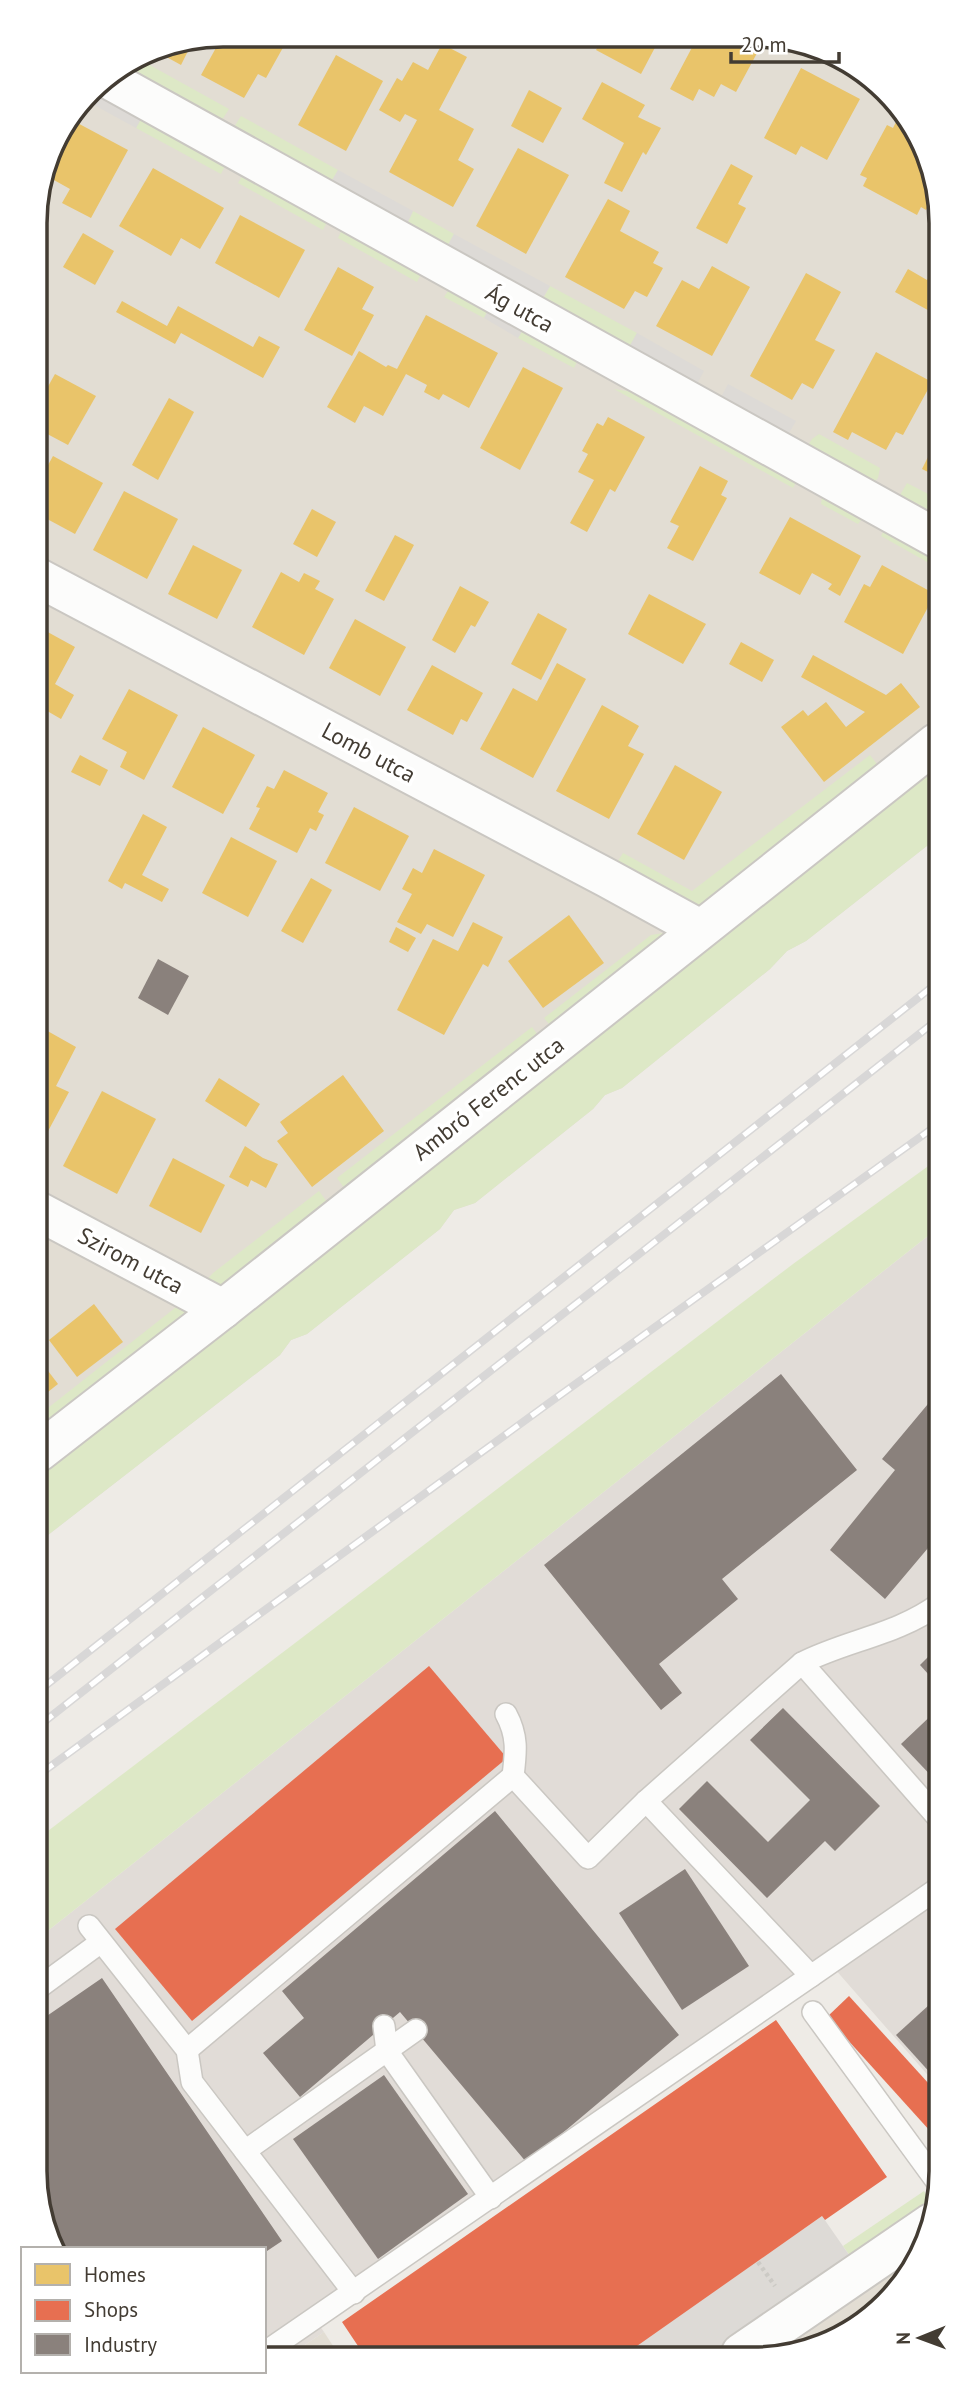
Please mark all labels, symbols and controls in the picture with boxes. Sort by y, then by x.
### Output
scale bar [731,21,839,65]
text: 20 m [741,31,787,58]
street label: Ág utca [481,278,559,338]
street label: Lomb utca [317,715,421,789]
street label: Ambró Ferenc utca [407,1030,569,1166]
street label: Szirom utca [73,1220,189,1300]
legend [21,2247,266,2373]
text: Homes [84,2261,146,2288]
text: Shops [84,2296,138,2323]
north arrow [885,2303,955,2373]
text: Industry [84,2331,157,2358]
text: N [891,2332,915,2345]

